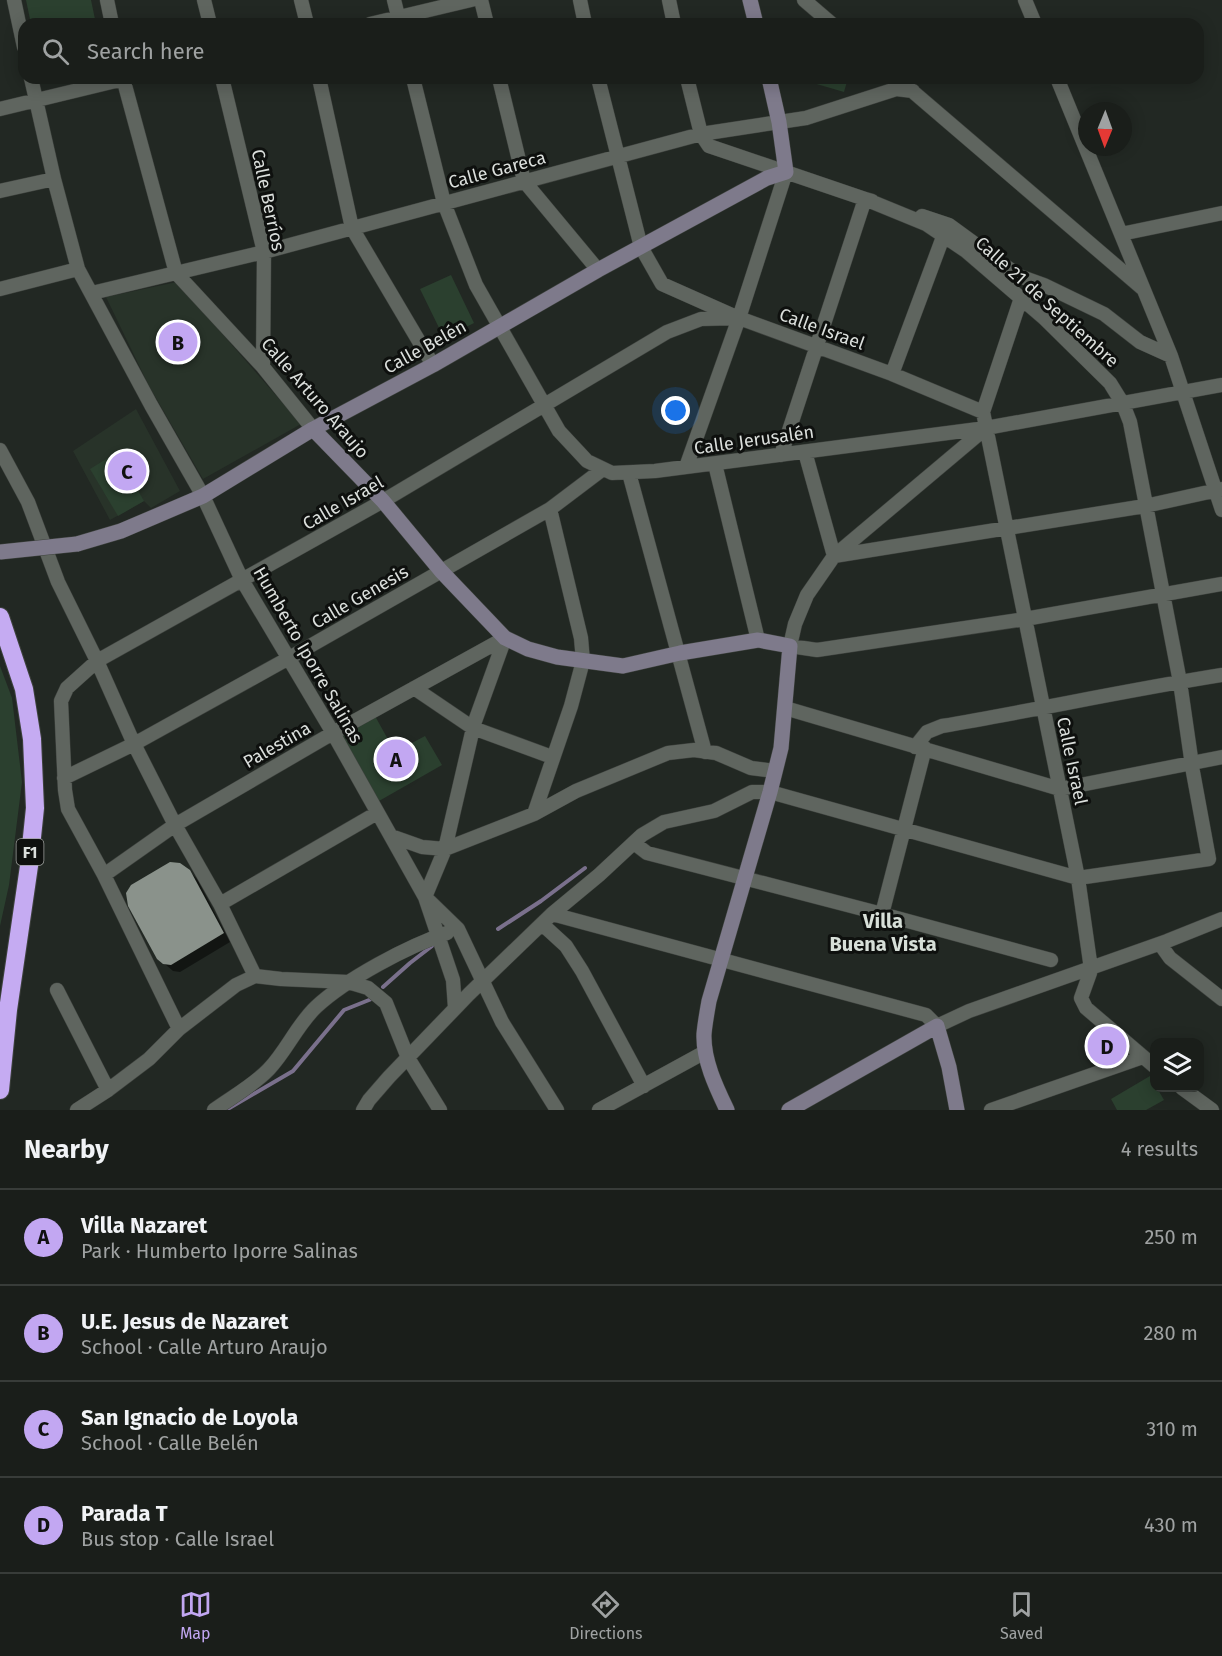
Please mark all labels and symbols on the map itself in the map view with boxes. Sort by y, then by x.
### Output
north arrow [1078,102,1132,156]
street label: Calle Gareca [446,146,548,194]
street label: Calle Berríos [247,147,289,253]
street label: Calle 21 de Septiembre [971,232,1123,372]
street label: Calle Israel [776,303,868,355]
street label: Calle Belén [380,315,470,379]
pin: B [158,320,198,364]
street label: Calle Arturo Araujo [257,333,373,463]
your location [661,396,690,425]
street label: Calle Jerusalén [693,421,815,459]
pin: C [108,448,146,494]
street label: Calle Israel [299,471,387,535]
street label: Calle Genesis [308,560,412,634]
street label: Humberto Iporre Salinas [249,563,367,747]
street label: Calle Israel [1052,715,1092,807]
street label: Palestina [239,717,315,773]
pin: A [376,736,416,782]
road number: F1 [16,839,44,865]
district label: Villa Buena Vista [829,909,937,956]
pin: D [1088,1024,1126,1068]

